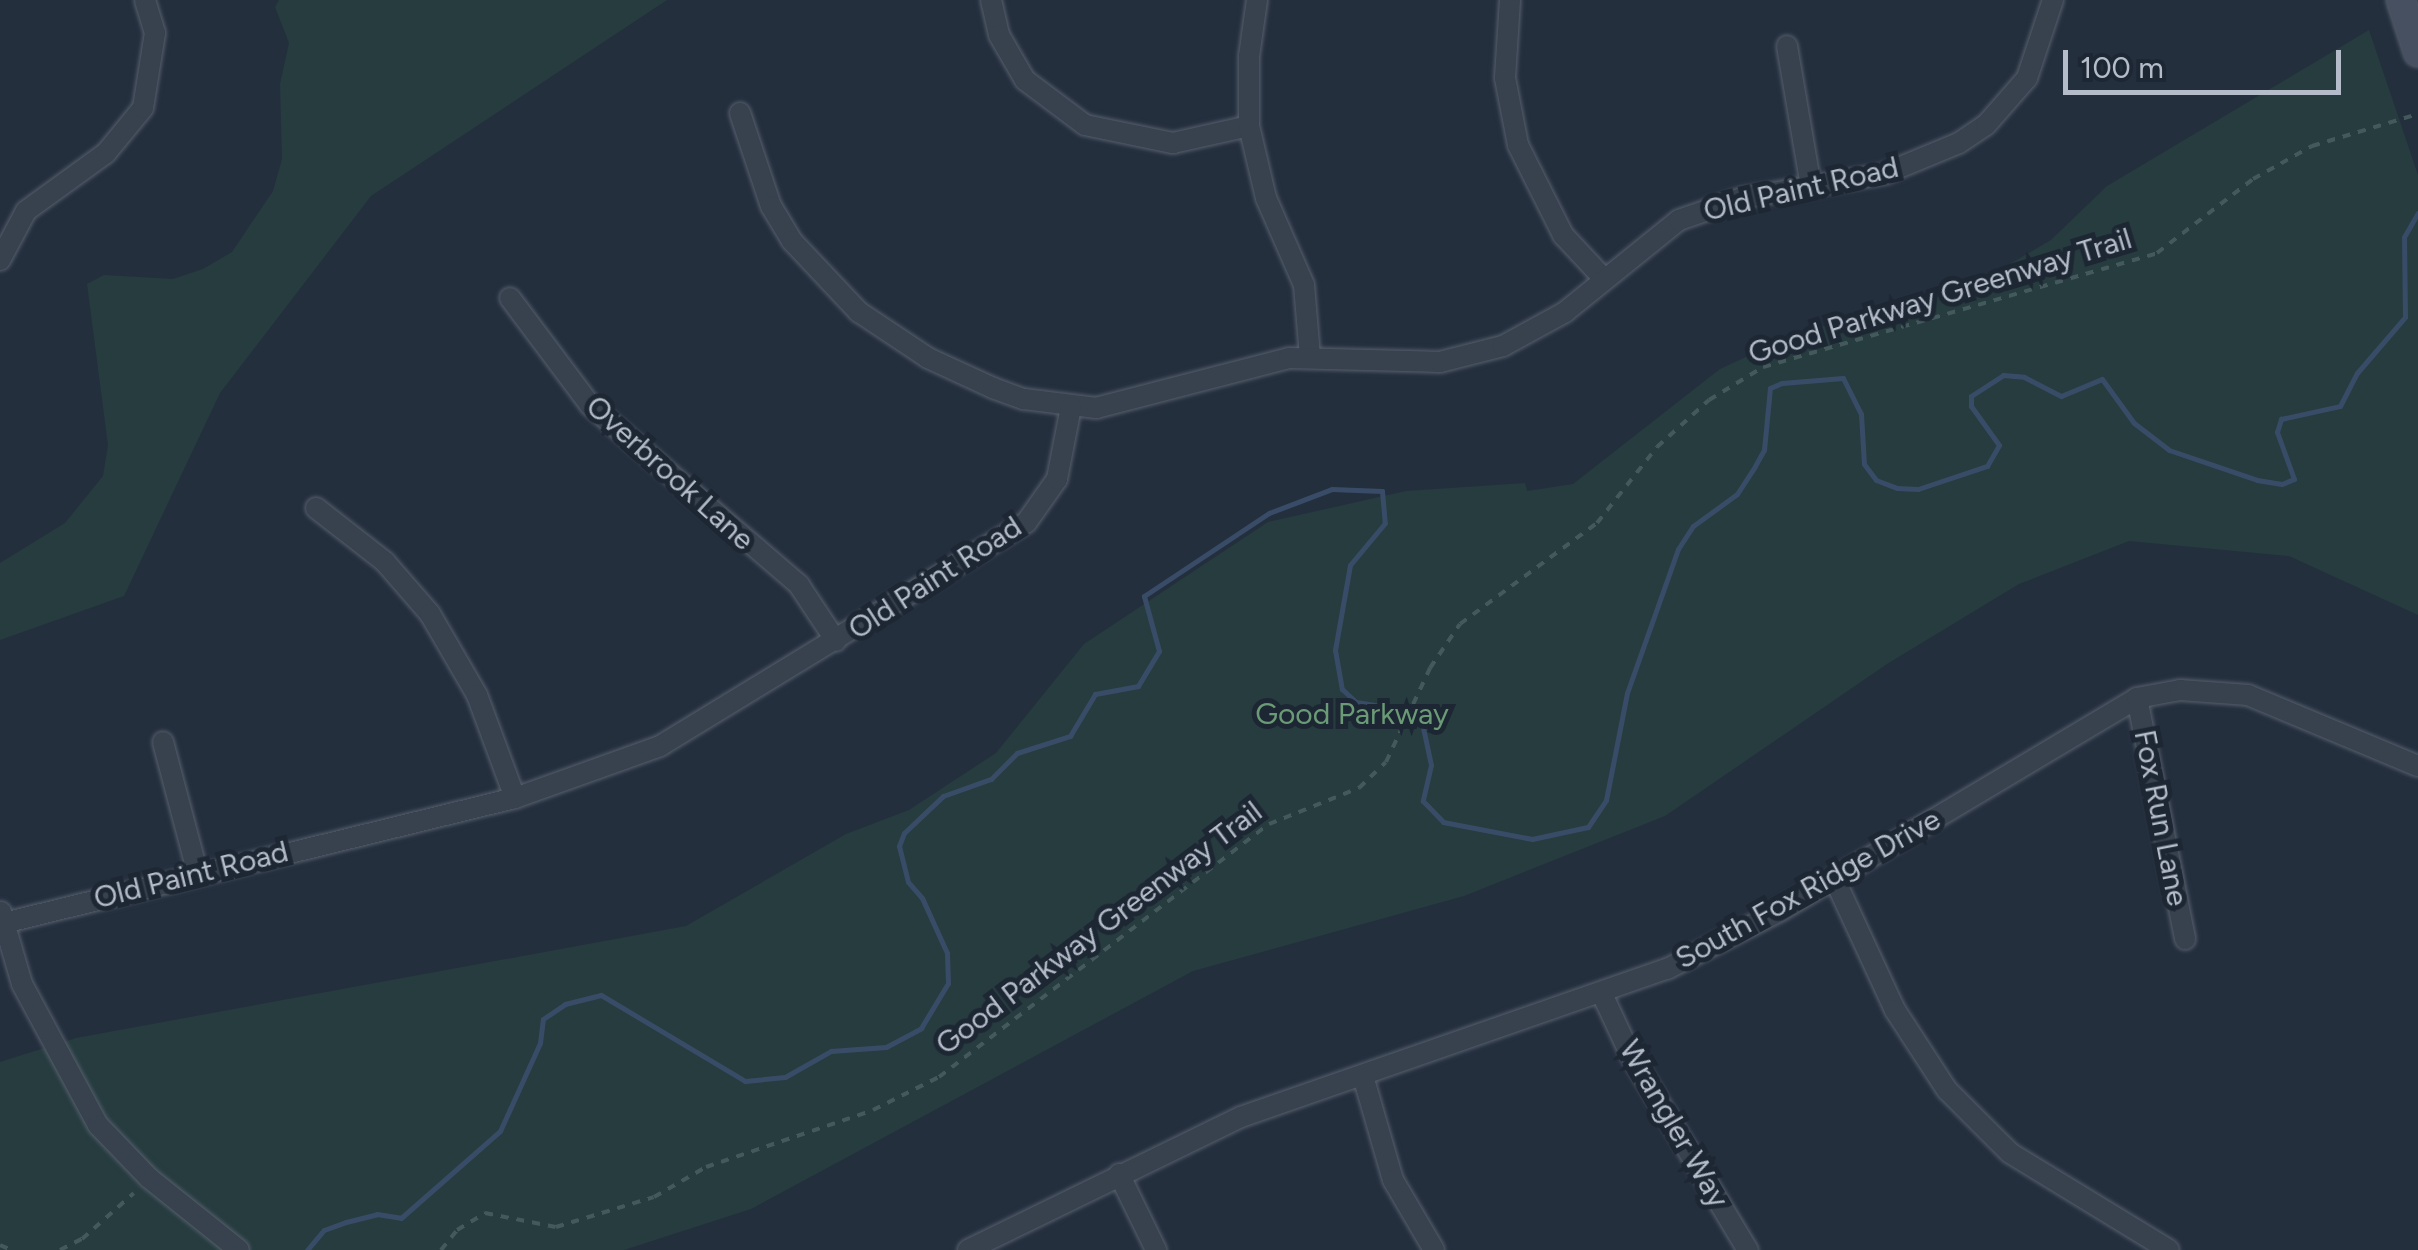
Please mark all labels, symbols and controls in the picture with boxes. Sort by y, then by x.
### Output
scale bar [2068,30,2346,92]
text: 100 m [2080,49,2164,86]
street label: Old Paint Road [1700,149,1902,229]
street label: Good Parkway Greenway Trail [1744,220,2136,372]
street label: Overbrook Lane [579,388,761,558]
street label: Old Paint Road [842,509,1028,647]
park label: Good Parkway [1255,696,1449,732]
street label: Fox Run Lane [2126,727,2196,909]
street label: Good Parkway Greenway Trail [929,794,1269,1062]
street label: South Fox Ridge Drive [1669,801,1947,977]
street label: Old Paint Road [90,833,292,917]
street label: Wrangler Way [1612,1034,1736,1214]

